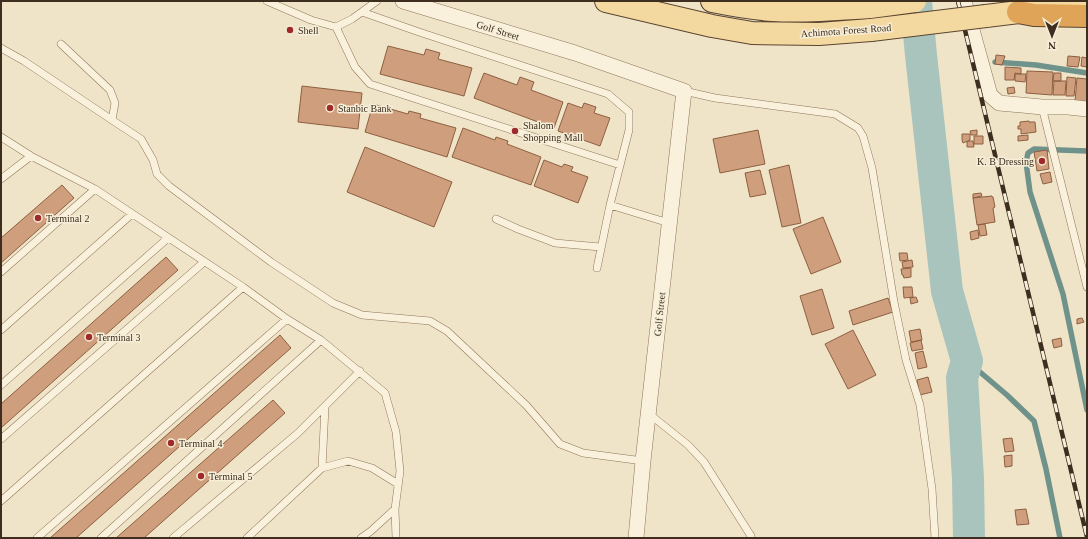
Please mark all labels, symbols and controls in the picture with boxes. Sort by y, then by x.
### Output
north arrow [1032,16,1072,56]
street label: Golf Street [475,19,521,42]
street label: Achimota Forest Road [800,22,892,39]
marker: Shell [285,25,295,35]
place label: Shell [298,25,319,36]
text: N [1048,40,1056,52]
marker: Stanbic Bank [325,103,335,113]
place label: Stanbic Bank [338,103,392,114]
place label: Shalom Shopping Mall [523,120,583,143]
marker: Shalom Shopping Mall [510,126,520,136]
place label: K. B Dressing [977,156,1034,167]
marker: K. B Dressing [1037,156,1047,166]
marker: Terminal 2 [33,213,43,223]
place label: Terminal 2 [46,213,89,224]
street label: Golf Street [652,291,667,337]
marker: Terminal 3 [84,332,94,342]
place label: Terminal 3 [97,332,140,343]
marker: Terminal 4 [166,438,176,448]
place label: Terminal 4 [179,438,222,449]
marker: Terminal 5 [196,471,206,481]
place label: Terminal 5 [209,471,252,482]

